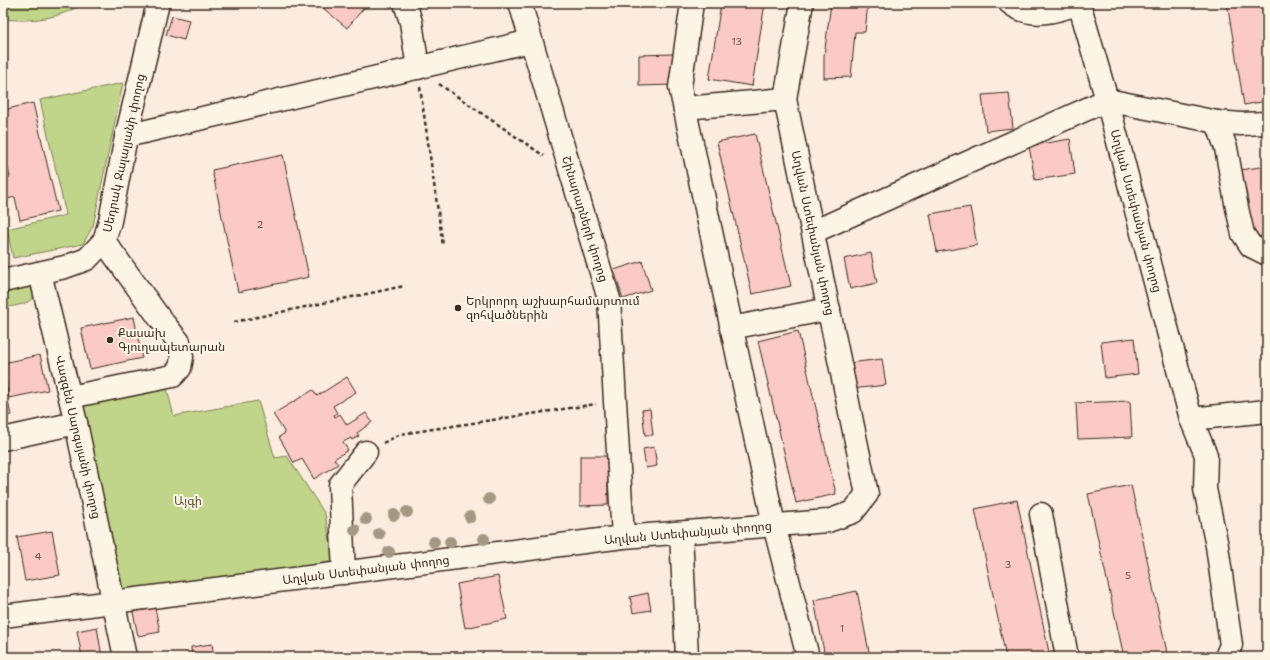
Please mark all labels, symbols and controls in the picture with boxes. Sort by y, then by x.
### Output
house number: 13 [732,35,742,48]
street label: Սեդրակ Ջալալյանի փողոց [99,72,149,234]
street label: Աղվան Ստեփանյան փողոց [1107,128,1165,294]
street label: Աղվան Ստեփանյան փողոց [788,149,838,317]
street label: Շինարարների փողոց [558,154,612,284]
house number: 2 [257,218,264,231]
place label: Երկրորդ աշխարհամարտում զոհվածներին [466,293,640,323]
marker: Երկրորդ աշխարհամարտում զոհվածներին [453,303,463,313]
place label: Քասախ Գյուղապետարան [118,325,225,355]
marker: Քասախ Գյուղապետարան [105,335,115,345]
street label: Վազգեն Սարգսյանի փողոց [51,354,105,520]
park label: Այգի [174,493,202,509]
street label: Աղվան Ստեփանյան փողոց [604,518,772,548]
house number: 4 [35,550,42,563]
street label: Աղվան Ստեփանյան փողոց [282,552,450,588]
house number: 3 [1005,558,1012,571]
house number: 5 [1125,569,1131,582]
house number: 1 [840,622,844,635]

